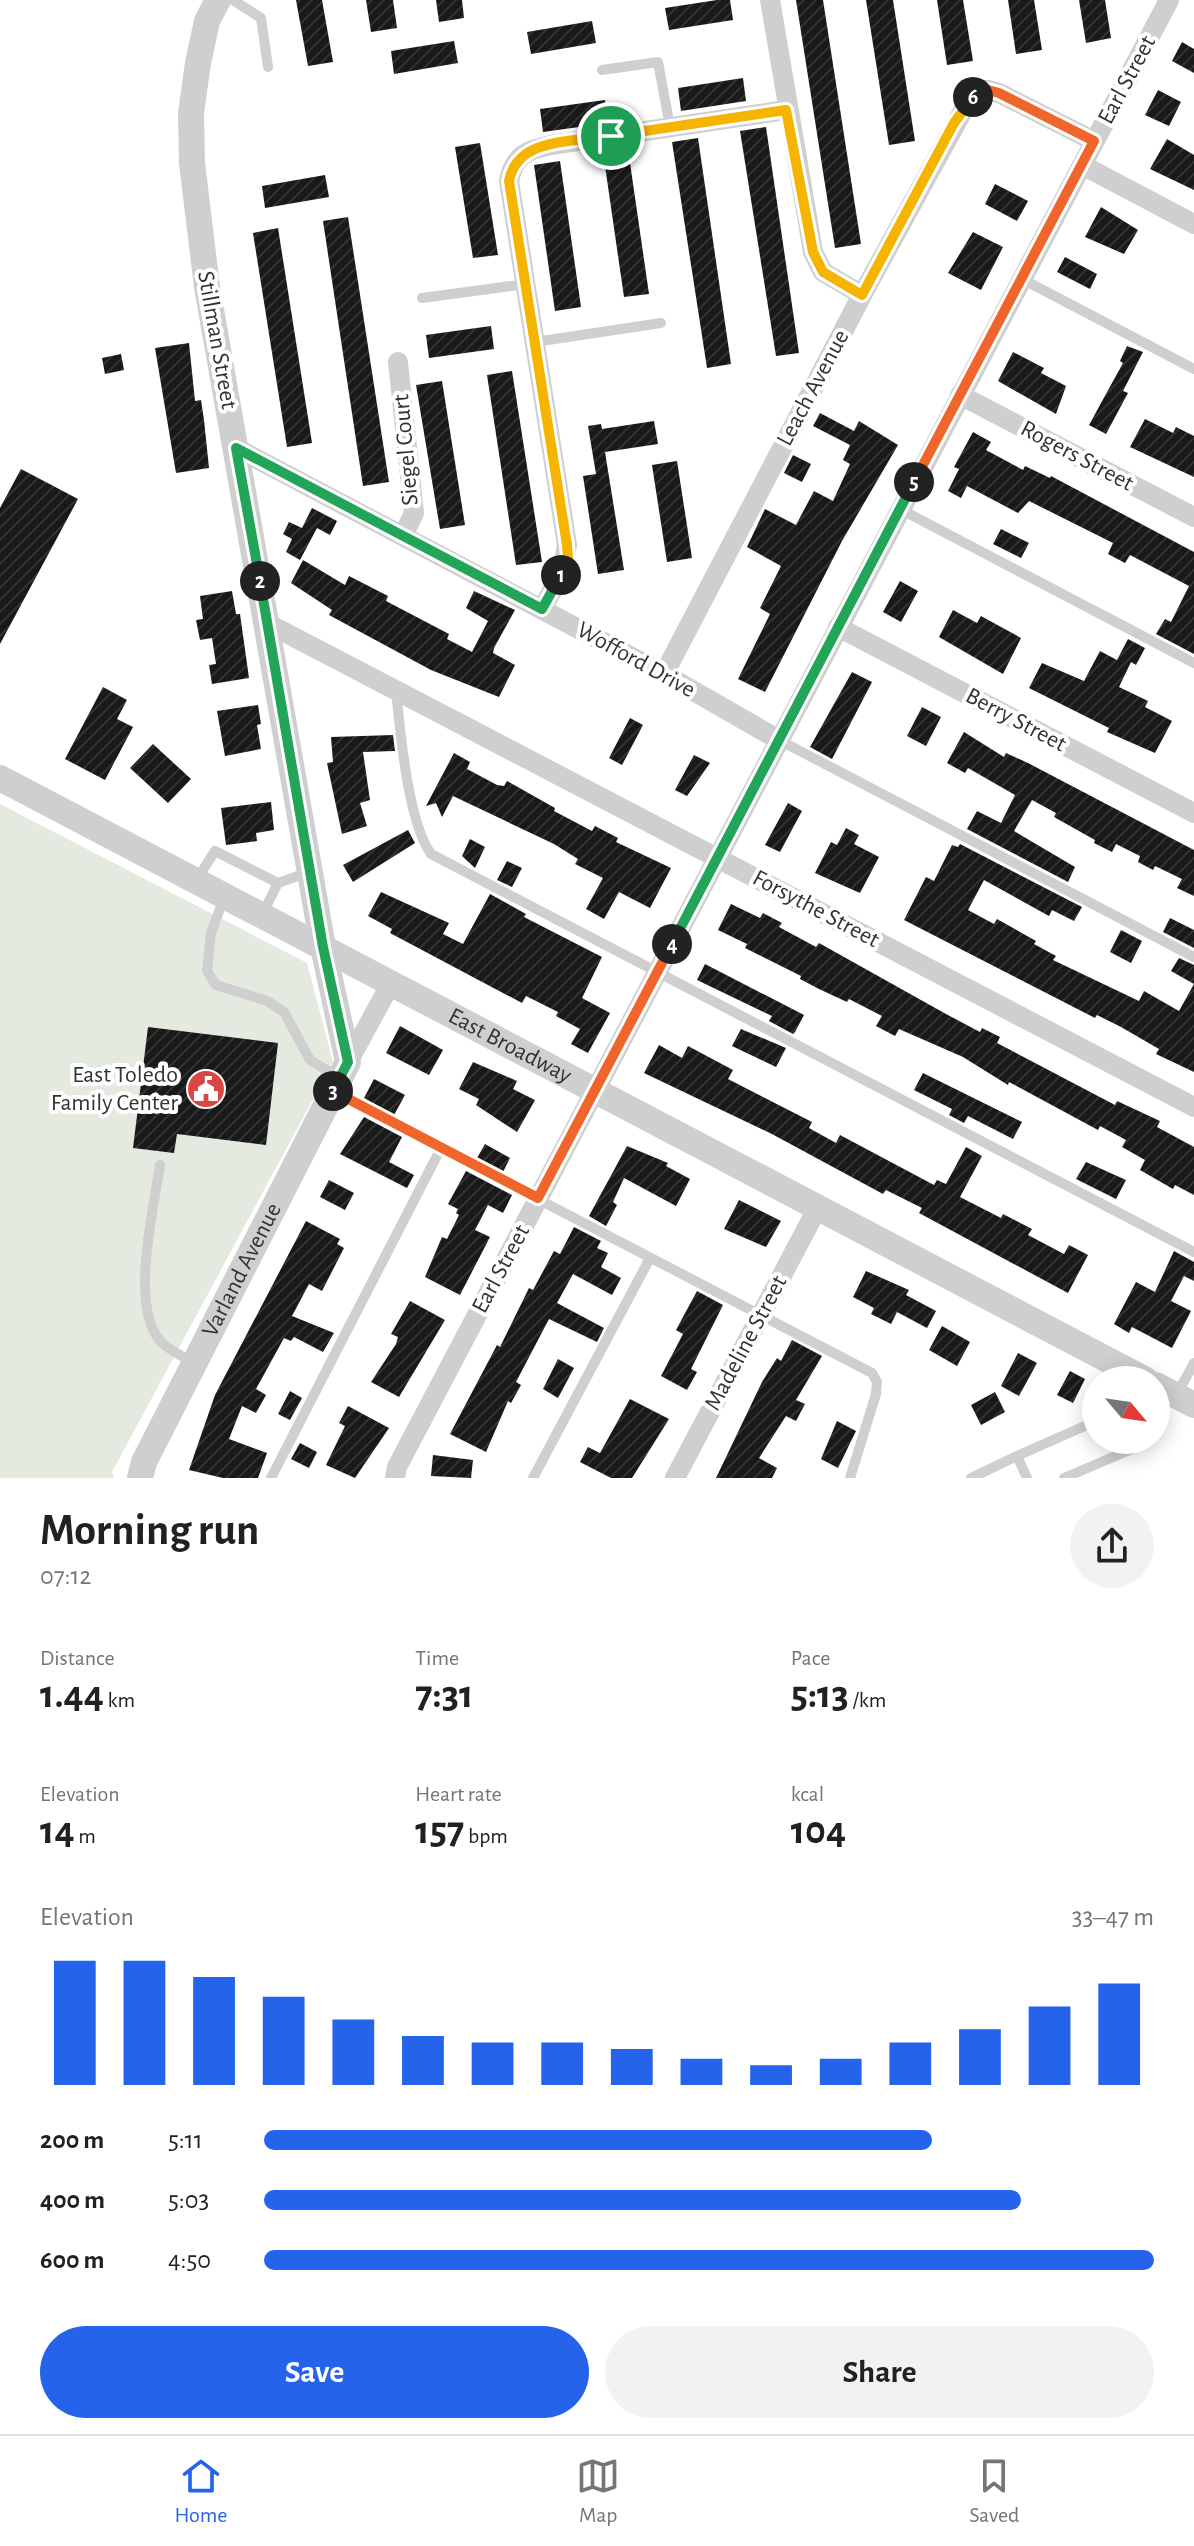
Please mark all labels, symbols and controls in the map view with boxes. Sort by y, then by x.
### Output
street label: Earl Street [1094,32,1160,128]
pin: 6 [953,77,993,117]
text: 6 [968,86,978,108]
pin [577,102,645,170]
icon: arrive [589,114,633,158]
street label: Stillman Street [193,269,241,411]
street label: Leach Avenue [772,326,854,450]
street label: Siegel Court [389,393,423,507]
street label: Rogers Street [1017,416,1138,496]
pin: 5 [894,462,934,502]
text: 5 [909,471,919,493]
pin: 1 [541,555,581,595]
pin: 2 [240,561,280,601]
text: 1 [557,564,565,586]
text: 2 [255,570,265,592]
street label: Wofford Drive [573,618,699,702]
street label: Berry Street [962,684,1071,757]
street label: Forsythe Street [749,866,884,953]
pin: 4 [652,924,692,964]
text: 4 [666,933,678,955]
street label: East Broadway [444,1004,575,1088]
place label: East Toledo Family Center [51,1063,178,1115]
public building icon: East Toledo Family Center [185,1068,227,1110]
pin: 3 [313,1071,353,1111]
text: 3 [328,1080,338,1102]
street label: Varland Avenue [198,1199,286,1341]
street label: Earl Street [468,1221,534,1317]
street label: Madeline Street [700,1271,792,1414]
north arrow [1082,1366,1170,1454]
map controls [1082,1366,1170,1454]
button: share [1070,1504,1154,1588]
text: Morning run [40,1509,259,1553]
text: 07:12 [40,1563,91,1589]
text: Distance [40,1647,115,1669]
text: Time [415,1647,459,1669]
text: Pace [791,1647,830,1669]
text: 1.44 [40,1675,104,1715]
text: 7:31 [415,1675,473,1715]
text: 5:13 [791,1675,849,1715]
text: km [104,1689,135,1711]
text: /km [849,1689,886,1711]
text: Elevation [40,1783,120,1805]
text: Heart rate [415,1783,502,1805]
text: kcal [791,1783,824,1805]
text: 14 [40,1811,75,1851]
text: 157 [415,1811,464,1851]
text: 104 [791,1811,846,1851]
text: m [75,1825,96,1847]
text: bpm [464,1825,508,1847]
text: Elevation [40,1904,134,1930]
text: 33–47 m [1072,1904,1154,1930]
text: 200 m [40,2127,104,2153]
text: 5:11 [168,2127,203,2153]
text: 400 m [40,2187,105,2213]
text: 5:03 [168,2187,209,2213]
text: 600 m [40,2247,105,2273]
text: 4:50 [168,2247,211,2273]
button: Save [40,2326,589,2418]
button: Share [605,2326,1154,2418]
tab: Home [174,2454,227,2528]
tab: Map [576,2454,620,2528]
tab: Saved [969,2454,1020,2528]

